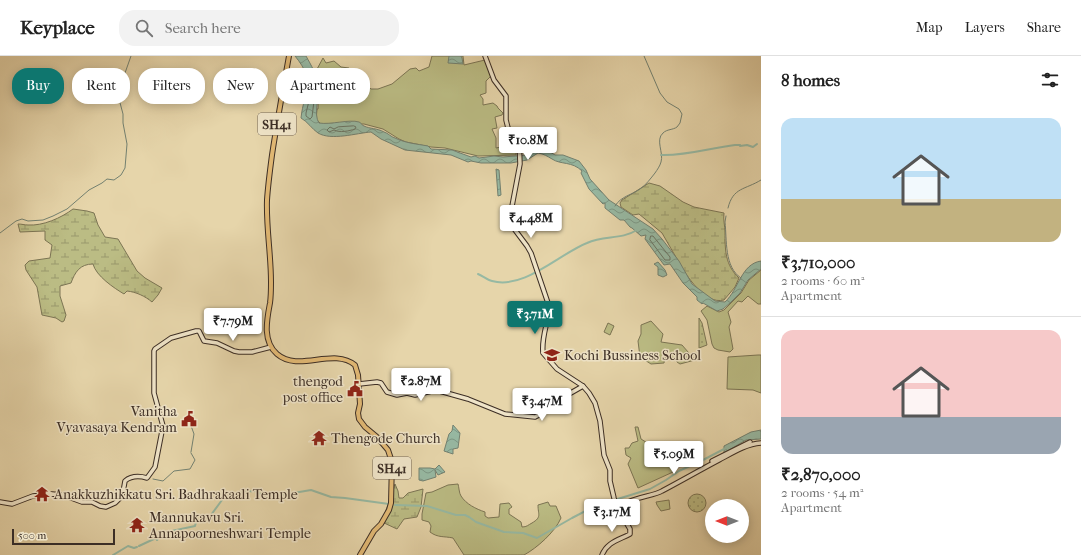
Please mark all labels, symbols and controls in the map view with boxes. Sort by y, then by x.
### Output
search box [119,10,399,46]
text: Keyplace [20,17,95,39]
icon: search [133,17,155,39]
text: Search here [165,19,241,37]
text: Map [916,19,943,36]
text: Layers [965,19,1005,36]
text: Share [1027,19,1061,36]
chip: Buy [12,68,64,104]
chip: Rent [72,68,130,104]
chip: Filters [138,68,205,104]
chip: New [213,68,268,104]
chip: Apartment [276,68,370,104]
icon: filters [1039,69,1061,91]
text: 8 homes [781,70,840,90]
road number: SH41 [258,113,296,135]
pin: ₹10.8M [495,127,561,161]
text: ₹10.8M [508,132,548,147]
icon: home [885,144,957,216]
pin: ₹4.48M [498,205,564,239]
text: ₹4.48M [509,210,553,225]
text: ₹3,710,000 [781,252,856,272]
text: 2 rooms · 60 m² [781,273,864,288]
text: Apartment [781,288,842,303]
pin: ₹3.71M [502,301,568,335]
text: ₹3.71M [516,306,554,321]
pin: ₹7.79M [200,308,266,342]
text: ₹7.79M [213,313,253,328]
school or university icon: Kochi Bussiness School [543,346,561,364]
place label: Kochi Bussiness School [564,347,701,364]
icon: home [885,356,957,428]
pin: ₹2.87M [388,368,454,402]
place label: thengod post office [282,373,343,406]
text: ₹2.87M [400,373,442,388]
public building icon: thengod post office [346,380,364,398]
pin: ₹3.47M [509,388,575,422]
text: ₹3.47M [521,393,563,408]
place label: Vanitha Vyavasaya Kendram [55,403,178,436]
public building icon: Vanitha Vyavasaya Kendram [180,410,198,428]
temple icon: Thengode Church [310,429,328,447]
place label: Thengode Church [331,430,441,447]
pin: ₹5.09M [641,441,707,475]
text: ₹5.09M [653,446,695,461]
road number: SH41 [373,457,411,479]
text: ₹2,870,000 [781,464,861,484]
temple icon: Anakkuzhikkatu Sri. Badhrakaali Temple [33,485,51,503]
text: 2 rooms · 54 m² [781,485,863,500]
place label: Anakkuzhikkatu Sri. Badhrakaali Temple [53,486,298,503]
pin: ₹3.17M [579,499,645,533]
north arrow [705,499,749,543]
map controls [705,499,749,543]
text: Apartment [781,500,842,515]
text: ₹3.17M [593,504,631,519]
place label: Mannukavu Sri. Annapoorneshwari Temple [148,509,311,542]
temple icon: Mannukavu Sri. Annapoorneshwari Temple [128,516,146,534]
scale bar [12,527,115,546]
text: 500 m [18,529,46,542]

